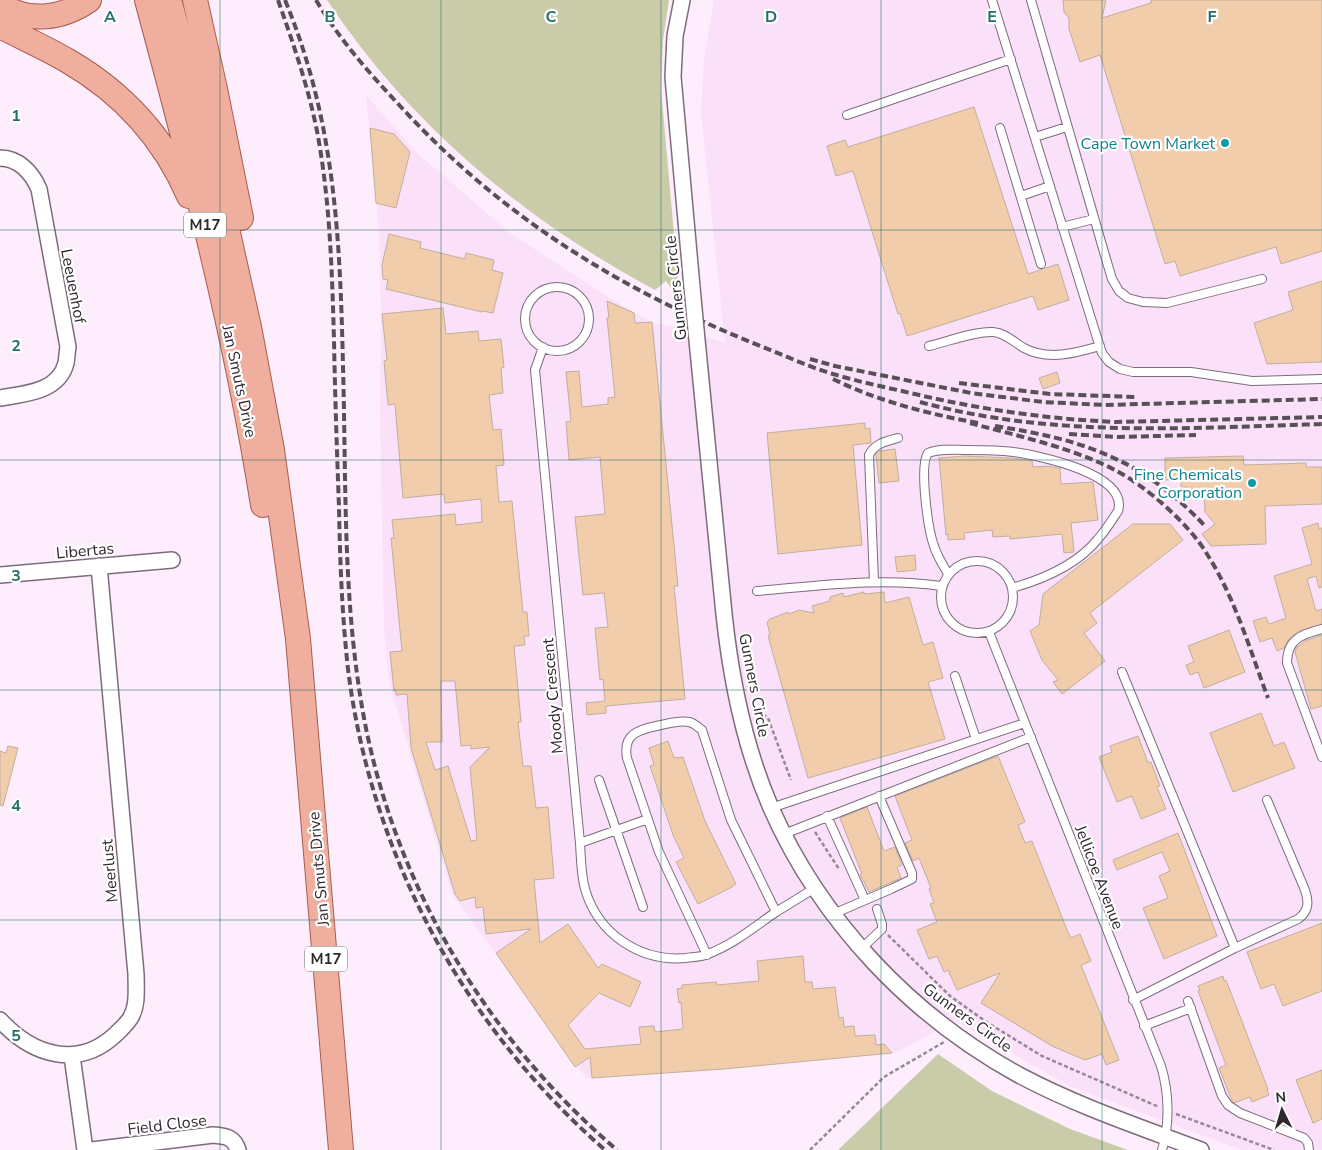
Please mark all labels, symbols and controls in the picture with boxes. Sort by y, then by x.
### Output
text: A [104,6,116,28]
text: B [324,6,336,28]
text: C [546,6,557,28]
text: D [765,6,777,28]
text: E [987,6,997,28]
text: F [1208,6,1217,28]
text: 1 [11,105,21,127]
place label: Cape Town Market [1080,133,1215,155]
marker: Cape Town Market [1219,137,1231,149]
road number: M17 [184,212,226,238]
street label: Gunners Circle [660,234,692,341]
street label: Leeuenhof [55,247,91,326]
street label: Jan Smuts Drive [216,322,262,440]
text: 2 [11,335,21,357]
place label: Fine Chemicals Corporation [1134,464,1242,504]
marker: Fine Chemicals Corporation [1246,477,1258,489]
street label: Libertas [55,538,115,564]
text: 3 [11,565,21,587]
street label: Gunners Circle [733,631,775,739]
street label: Moody Crescent [537,637,569,755]
text: 4 [11,795,21,817]
street label: Jan Smuts Drive [303,811,335,928]
street label: Jellicoe Avenue [1069,821,1129,933]
street label: Meerlust [96,838,124,903]
road number: M17 [305,946,347,972]
street label: Gunners Circle [918,978,1017,1058]
text: 5 [11,1025,21,1047]
north arrow [1257,1085,1307,1135]
text: N [1275,1088,1287,1107]
street label: Field Close [126,1109,208,1141]

